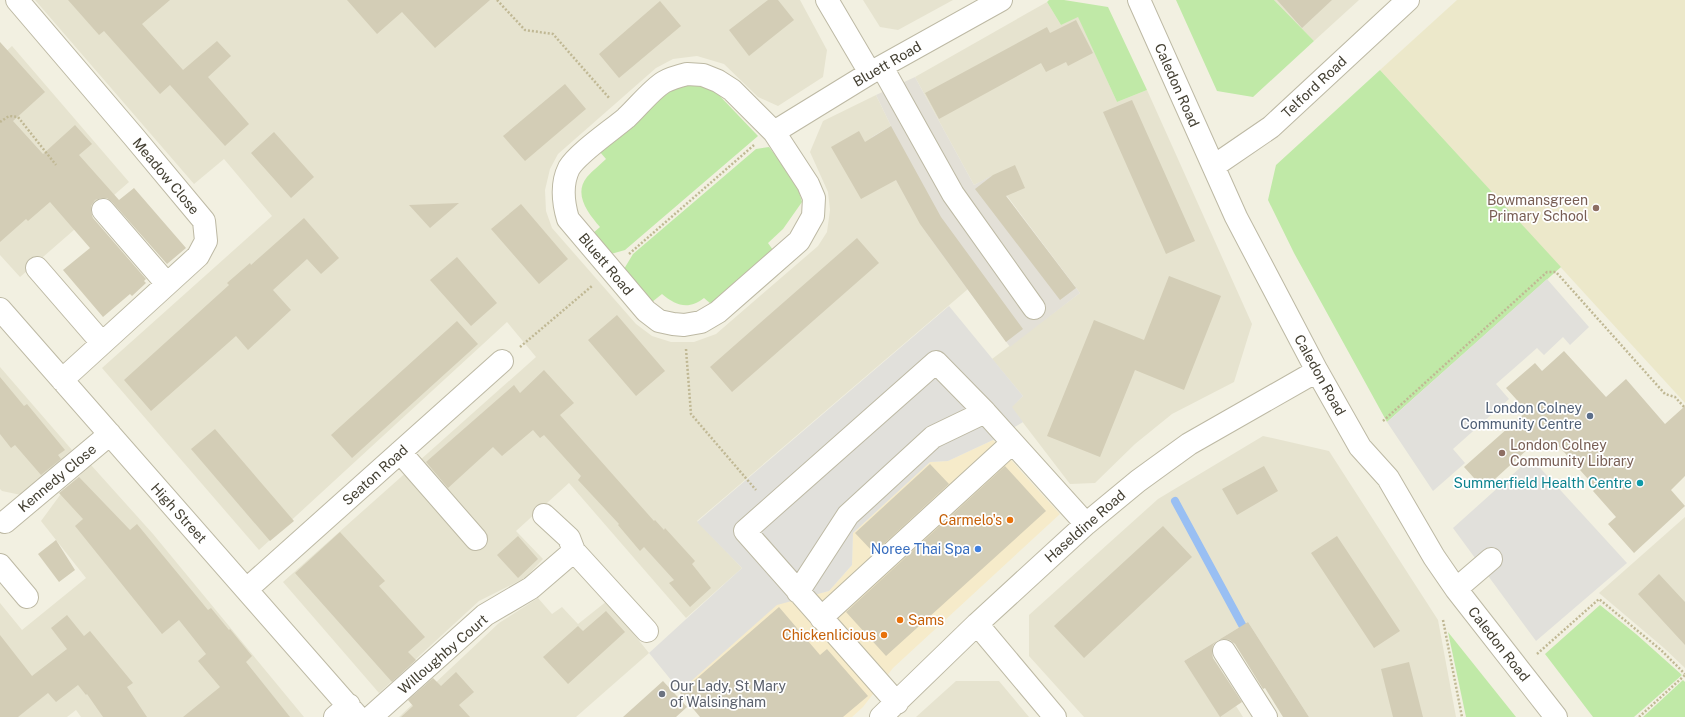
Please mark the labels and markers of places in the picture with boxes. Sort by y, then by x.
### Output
place label: Bowmansgreen Primary School [1487,192,1588,224]
marker: Bowmansgreen Primary School [1591,203,1601,213]
place label: London Colney Community Centre [1460,400,1582,432]
marker: London Colney Community Centre [1585,411,1595,421]
place label: London Colney Community Library [1510,437,1634,469]
marker: London Colney Community Library [1497,448,1507,458]
place label: Summerfield Health Centre [1454,475,1632,491]
marker: Summerfield Health Centre [1635,478,1645,488]
place label: Carmelo's [939,512,1002,528]
marker: Carmelo's [1005,515,1015,525]
place label: Noree Thai Spa [871,541,970,557]
marker: Noree Thai Spa [973,544,983,554]
place label: Sams [908,612,944,628]
marker: Sams [895,615,905,625]
place label: Chickenlicious [782,627,876,643]
marker: Chickenlicious [879,630,889,640]
place label: Our Lady, St Mary of Walsingham [670,678,787,710]
marker: Our Lady, St Mary of Walsingham [657,689,667,699]

